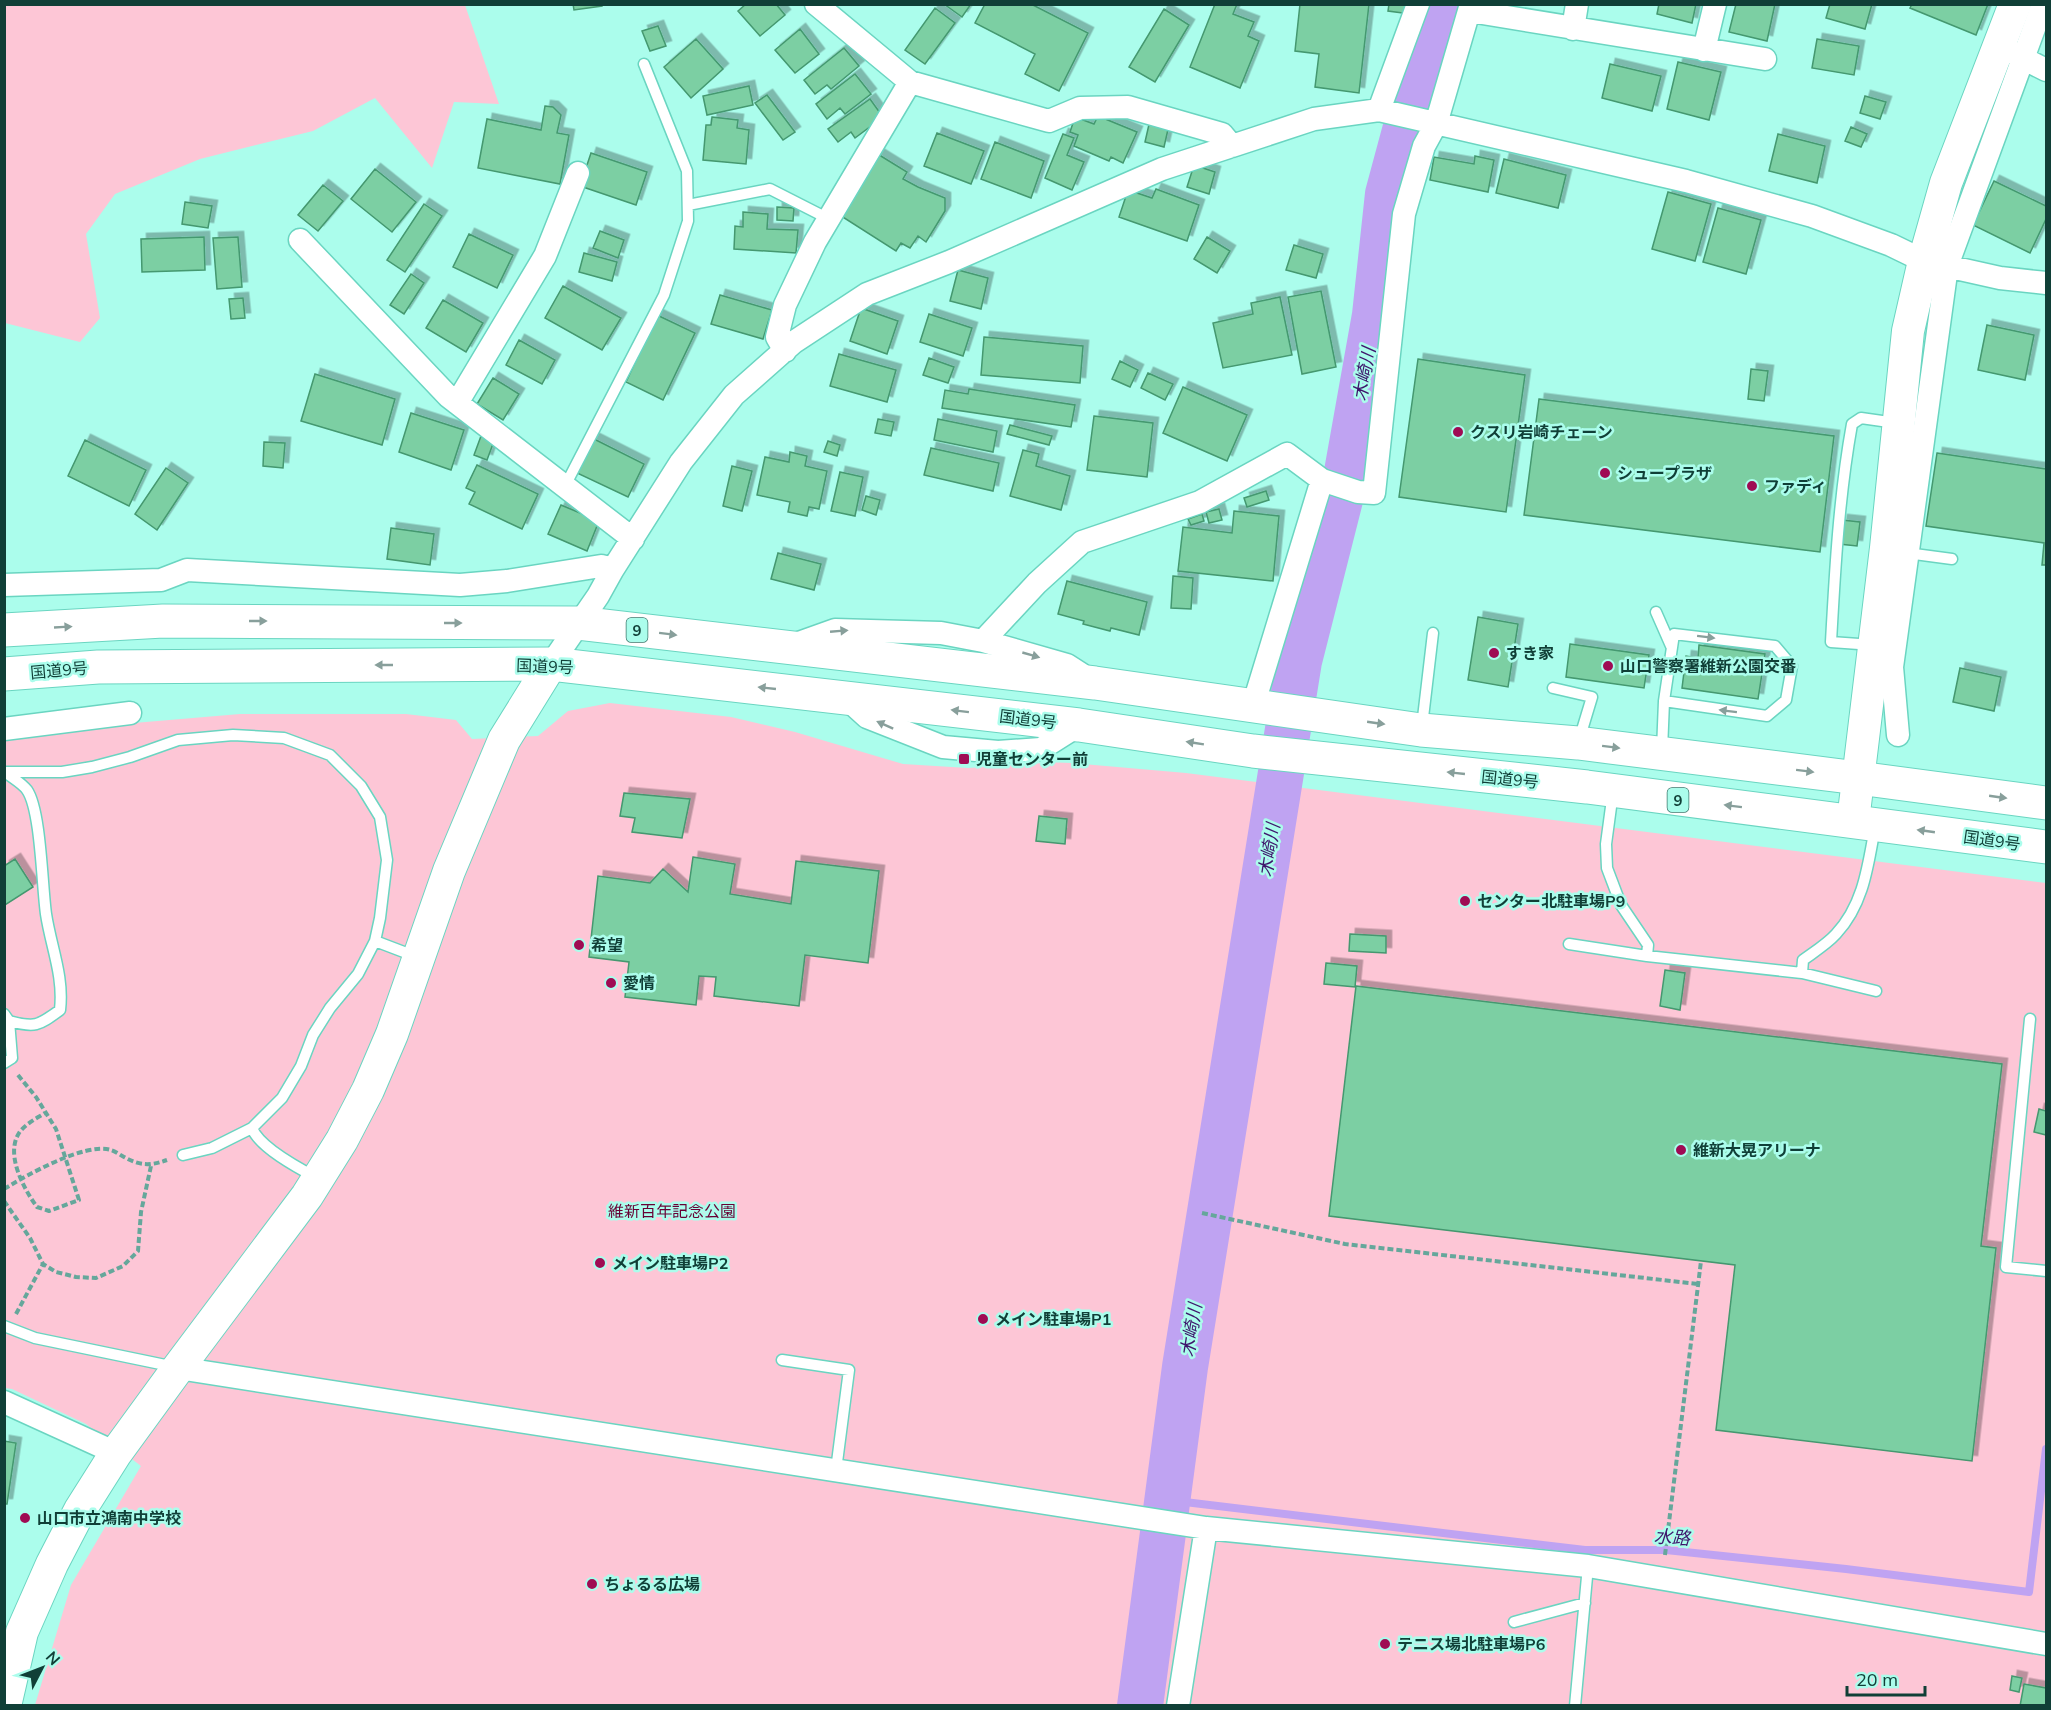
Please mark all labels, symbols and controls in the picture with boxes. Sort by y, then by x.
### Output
water label: 木崎川 [1348,343,1380,403]
place label: クスリ岩崎チェーン [1470,422,1613,442]
marker: クスリ岩崎チェーン [1451,425,1465,439]
place label: シュープラザ [1617,463,1712,483]
marker: シュープラザ [1598,466,1612,480]
place label: ファディ [1764,476,1827,496]
marker: ファディ [1745,479,1759,493]
one-way arrow [248,616,267,626]
one-way arrow [443,618,462,627]
road number: 9 [626,618,648,642]
one-way arrow [53,622,72,631]
one-way arrow [830,626,849,636]
one-way arrow [659,629,678,639]
one-way arrow [1696,633,1715,642]
place label: すき家 [1506,643,1554,663]
marker: すき家 [1487,646,1501,660]
one-way arrow [1022,651,1040,660]
street label: 国道9号 [516,655,574,677]
place label: 山口警察署維新公園交番 [1620,656,1796,676]
street label: 国道9号 [29,658,89,682]
marker: 山口警察署維新公園交番 [1601,659,1615,673]
one-way arrow [375,660,394,670]
one-way arrow [757,684,776,693]
one-way arrow [951,706,970,716]
street label: 国道9号 [998,706,1058,732]
one-way arrow [1718,706,1737,716]
one-way arrow [1366,719,1385,728]
one-way arrow [876,720,894,730]
one-way arrow [1186,738,1205,747]
one-way arrow [1602,743,1621,752]
place label: 児童センター前 [976,749,1088,769]
marker: 児童センター前 [957,752,971,766]
street label: 国道9号 [1480,766,1540,792]
one-way arrow [1796,766,1815,776]
one-way arrow [1446,768,1465,778]
road number: 9 [1668,788,1688,812]
one-way arrow [1989,792,2008,801]
one-way arrow [1723,802,1742,811]
water label: 木崎川 [1253,820,1285,878]
one-way arrow [1917,826,1936,835]
street label: 国道9号 [1962,826,2022,854]
place label: センター北駐車場P9 [1477,891,1625,911]
marker: センター北駐車場P9 [1458,894,1472,908]
place label: 希望 [591,935,623,955]
marker: 希望 [572,938,586,952]
place label: 愛情 [623,973,655,993]
marker: 愛情 [604,976,618,990]
place label: 維新大晃アリーナ [1693,1140,1821,1160]
marker: 維新大晃アリーナ [1674,1143,1688,1157]
park label: 維新百年記念公園 [608,1201,736,1221]
place label: メイン駐車場P2 [612,1253,728,1273]
marker: メイン駐車場P2 [593,1256,607,1270]
water label: 木崎川 [1175,1300,1207,1358]
place label: メイン駐車場P1 [995,1309,1111,1329]
marker: メイン駐車場P1 [976,1312,990,1326]
place label: 山口市立鴻南中学校 [37,1508,181,1528]
marker: 山口市立鴻南中学校 [18,1511,32,1525]
water label: 水路 [1653,1524,1693,1550]
place label: ちょるる広場 [604,1574,700,1594]
marker: ちょるる広場 [585,1577,599,1591]
place label: テニス場北駐車場P6 [1397,1634,1546,1654]
marker: テニス場北駐車場P6 [1378,1637,1392,1651]
north arrow [12,1638,72,1698]
text: N [42,1647,65,1669]
scale bar [1847,1659,1925,1697]
text: 20 m [1856,1668,1898,1691]

